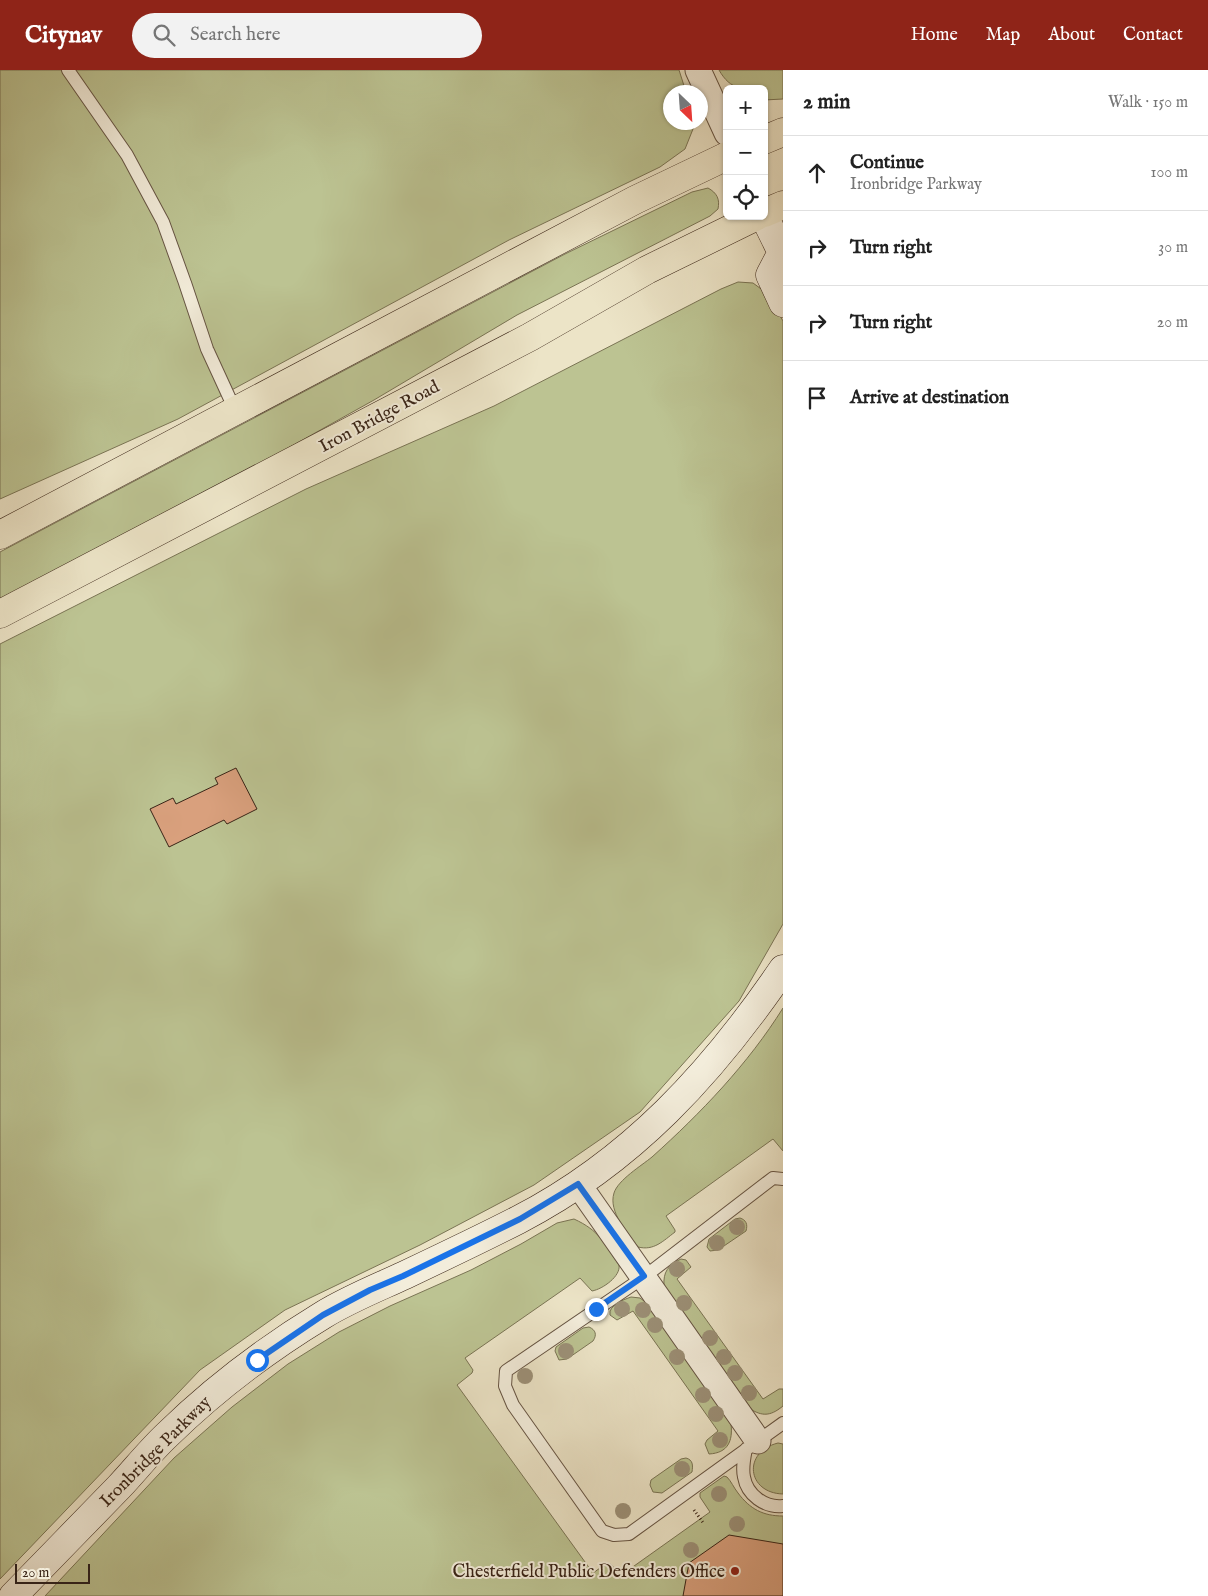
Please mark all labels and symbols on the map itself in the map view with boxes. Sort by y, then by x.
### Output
north arrow [663,85,708,130]
street label: Iron Bridge Road [316,376,444,459]
route end [585,1298,608,1321]
route start [246,1349,269,1372]
street label: Ironbridge Parkway [95,1391,217,1513]
scale bar [15,1561,90,1584]
place label: Chesterfield Public Defenders Office [452,1561,725,1584]
marker: Chesterfield Public Defenders Office [729,1565,741,1577]

